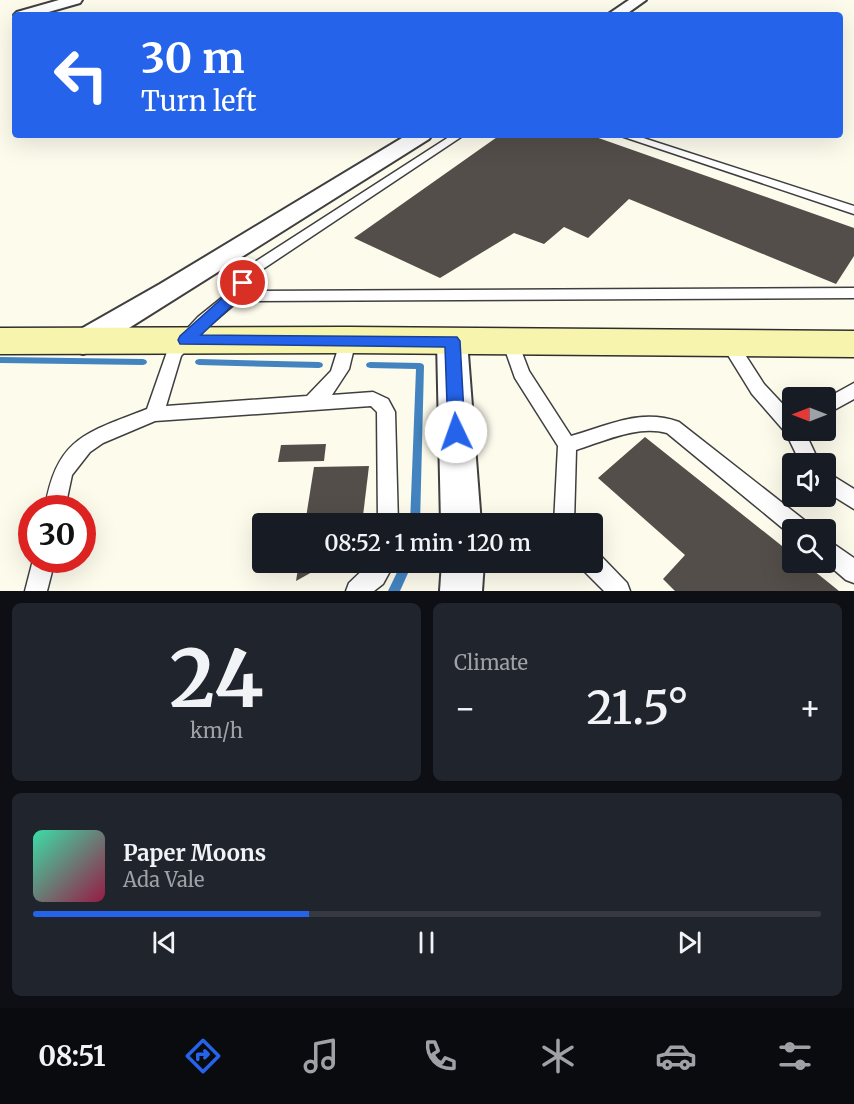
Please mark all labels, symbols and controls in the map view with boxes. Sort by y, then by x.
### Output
text: 30 m [141,32,245,84]
icon: left [42,36,120,114]
text: Turn left [141,84,256,118]
pin [217,257,268,308]
icon: arrive [226,266,259,299]
north arrow [782,387,836,441]
map controls [782,387,836,573]
position arrow [424,400,488,464]
button: sound [782,453,836,507]
speed limit sign: 30 [18,495,96,573]
button: search [782,519,836,573]
text: 08:52 · 1 min · 120 m [324,529,531,557]
text: 24 [170,630,263,728]
text: Climate [454,650,528,675]
text: 21.5° [586,680,689,736]
text: − [454,688,476,729]
text: + [799,688,821,729]
text: km/h [190,718,243,743]
text: Paper Moons [123,839,266,867]
text: Ada Vale [123,867,204,892]
icon: previous [148,926,181,959]
icon: pause [410,926,443,959]
icon: next [673,926,706,959]
icon: directions [182,1035,224,1077]
icon: music [300,1035,342,1077]
icon: phone [419,1035,461,1077]
icon: climate [537,1035,579,1077]
icon: car [655,1035,697,1077]
icon: filters [774,1035,816,1077]
text: 08:51 [38,1039,106,1073]

